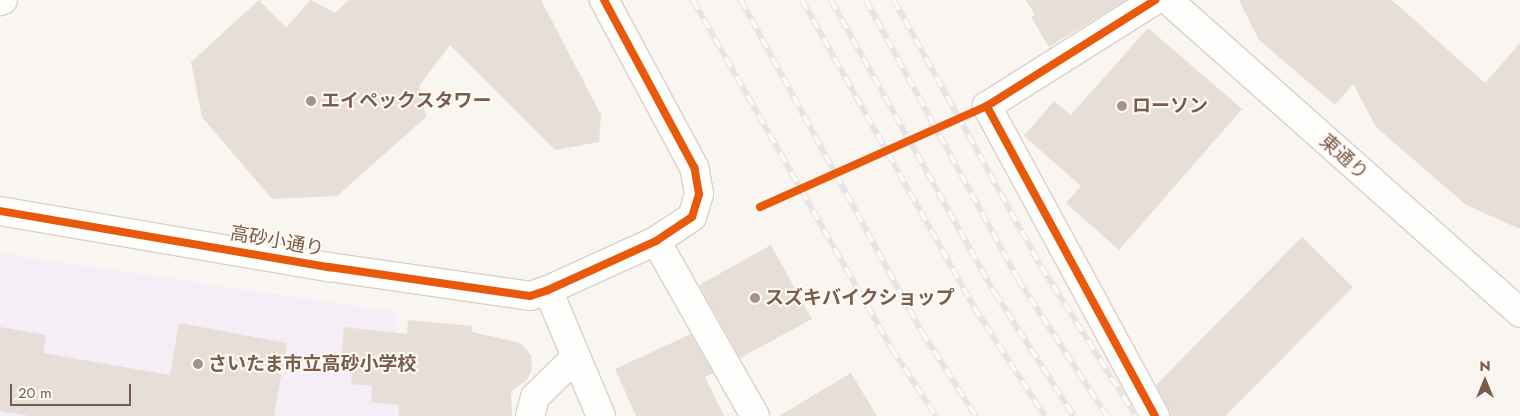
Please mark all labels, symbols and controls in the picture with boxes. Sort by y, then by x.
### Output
place label: エイペックスタワー [321,90,492,112]
marker: エイペックスタワー [305,95,317,107]
place label: ローソン [1132,95,1208,117]
marker: ローソン [1116,100,1128,112]
street label: 東通り [1315,129,1373,185]
street label: 高砂小通り [228,222,326,260]
place label: スズキバイクショップ [765,287,955,309]
marker: スズキバイクショップ [749,292,761,304]
place label: さいたま市立高砂小学校 [208,353,417,375]
north arrow [1460,356,1510,406]
text: N [1479,356,1491,376]
marker: さいたま市立高砂小学校 [192,358,204,370]
scale bar [12,374,134,406]
text: 20 m [18,382,52,404]

